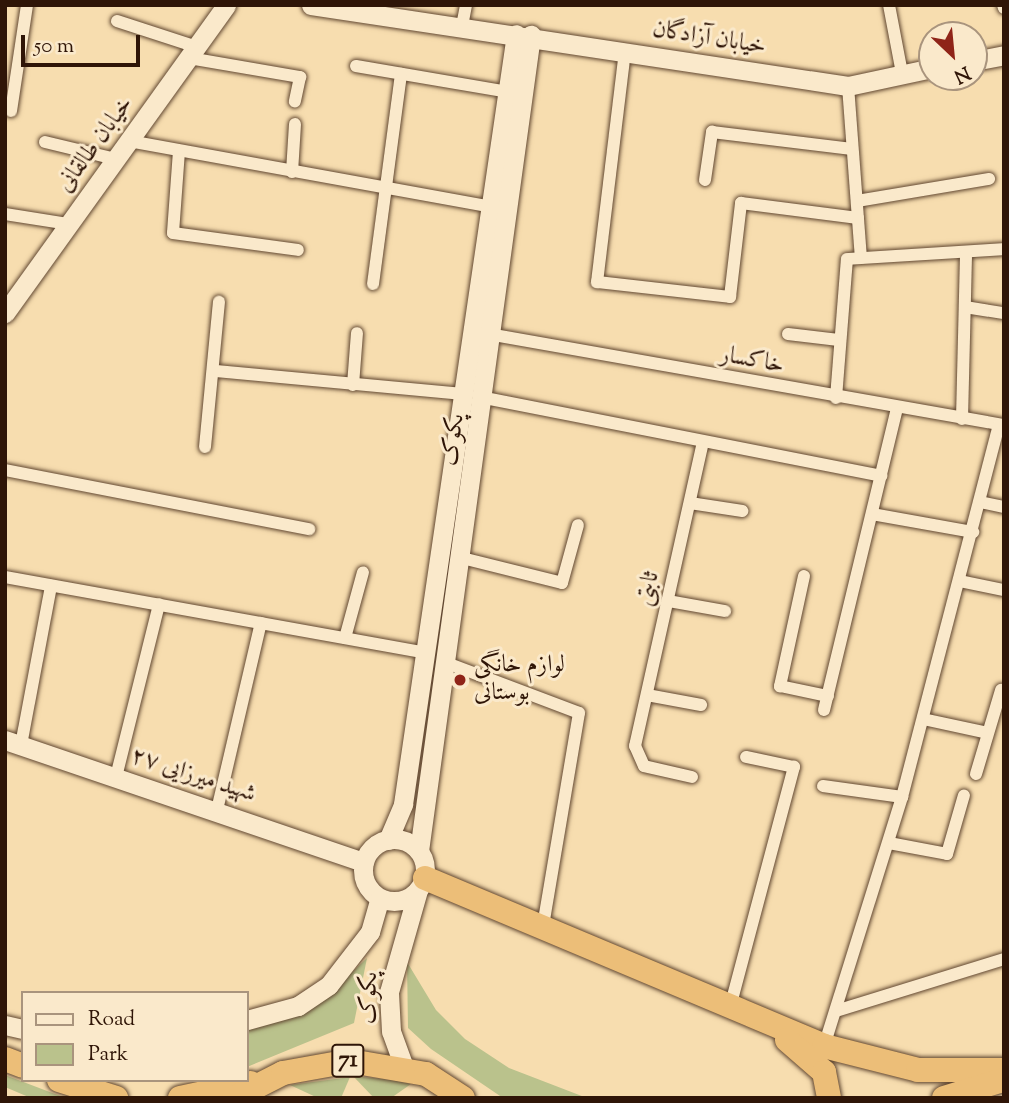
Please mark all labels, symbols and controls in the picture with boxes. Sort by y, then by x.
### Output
street label: خیابان آزادگان [650,16,768,62]
scale bar [24,21,144,65]
north arrow [918,21,988,91]
text: 50 m [34,32,74,62]
text: N [949,58,974,89]
street label: خیابان طالقانی [52,91,140,199]
street label: خاکسار [718,341,786,381]
street label: پکوک [436,412,472,468]
street label: ثابتی [631,569,667,609]
place label: لوازم خانگی بوستانی [474,652,565,708]
marker: لوازم خانگی بوستانی [452,672,468,688]
street label: شهید میرزایی ۲۷ [127,742,259,810]
street label: پکوک [355,971,385,1025]
legend [21,991,248,1082]
text: Road [88,1005,135,1035]
text: Park [88,1040,128,1070]
road number: 71 [330,1042,366,1080]

